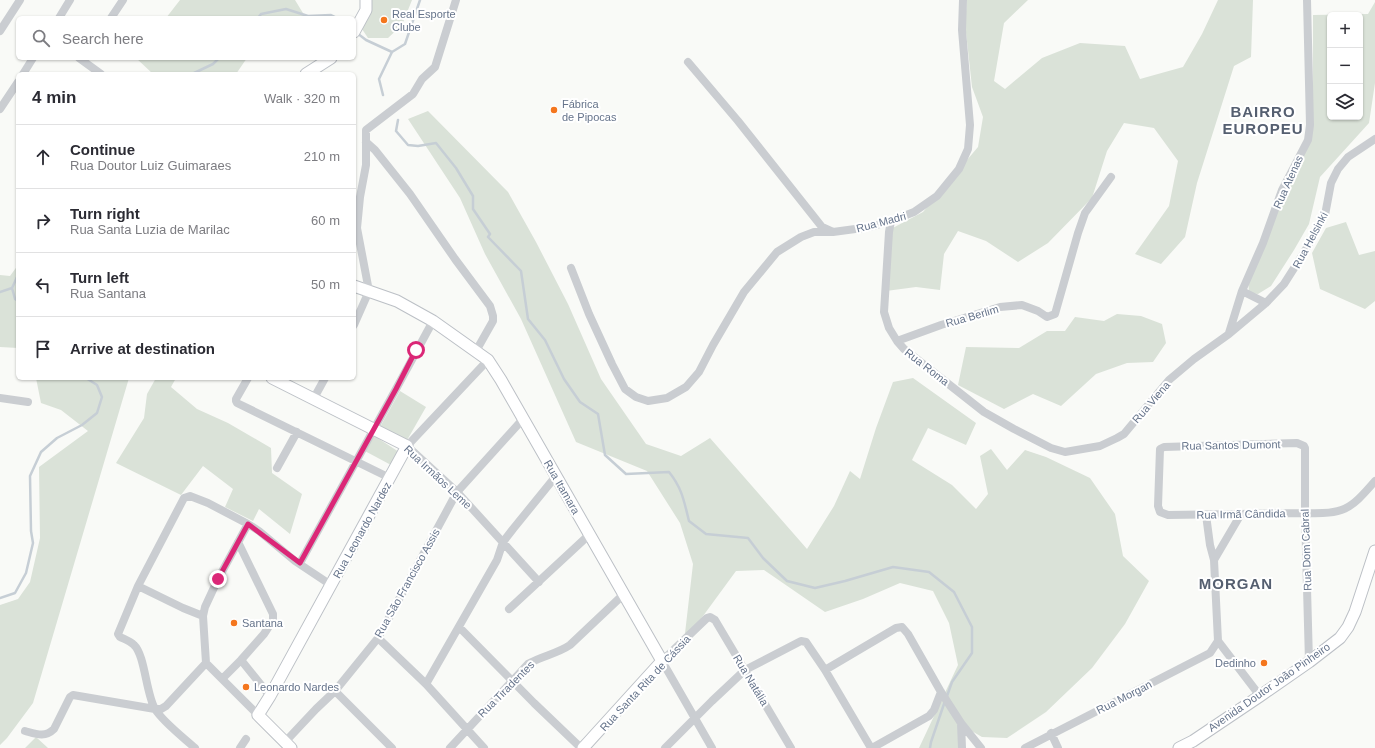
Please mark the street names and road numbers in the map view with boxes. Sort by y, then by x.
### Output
street label: Rua Atenas [1271,153,1305,210]
street label: Rua Madri [855,210,907,234]
street label: Rua Helsinki [1290,210,1330,270]
street label: Rua Berlim [944,303,1000,329]
street label: Rua Roma [903,346,952,388]
street label: Rua Viena [1130,378,1173,425]
street label: Rua Santos Dumont [1181,438,1281,452]
street label: Rua Irmãos Leme [402,443,474,511]
street label: Rua Itamara [542,458,583,517]
street label: Rua Leonardo Nardez [331,480,393,580]
street label: Rua Irmã Cândida [1196,507,1287,521]
street label: Rua Dom Cabral [1299,509,1313,591]
street label: Rua São Francisco Assis [372,526,442,639]
street label: Rua Santa Rita de Cássia [597,632,693,733]
street label: Avenida Doutor João Pinheiro [1206,640,1332,734]
street label: Rua Natália [731,652,771,708]
street label: Rua Tiradentes [475,658,537,720]
street label: Rua Morgan [1094,678,1154,716]

